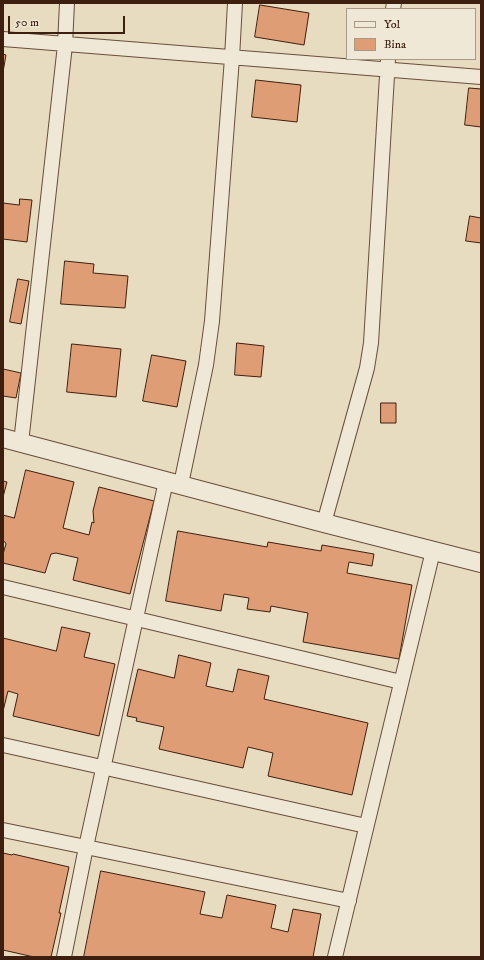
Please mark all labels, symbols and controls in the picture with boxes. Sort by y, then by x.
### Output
scale bar [10,8,127,34]
legend [346,8,476,60]
text: 50 m [15,15,39,30]
text: Yol [384,17,400,32]
text: Bina [384,37,406,52]

